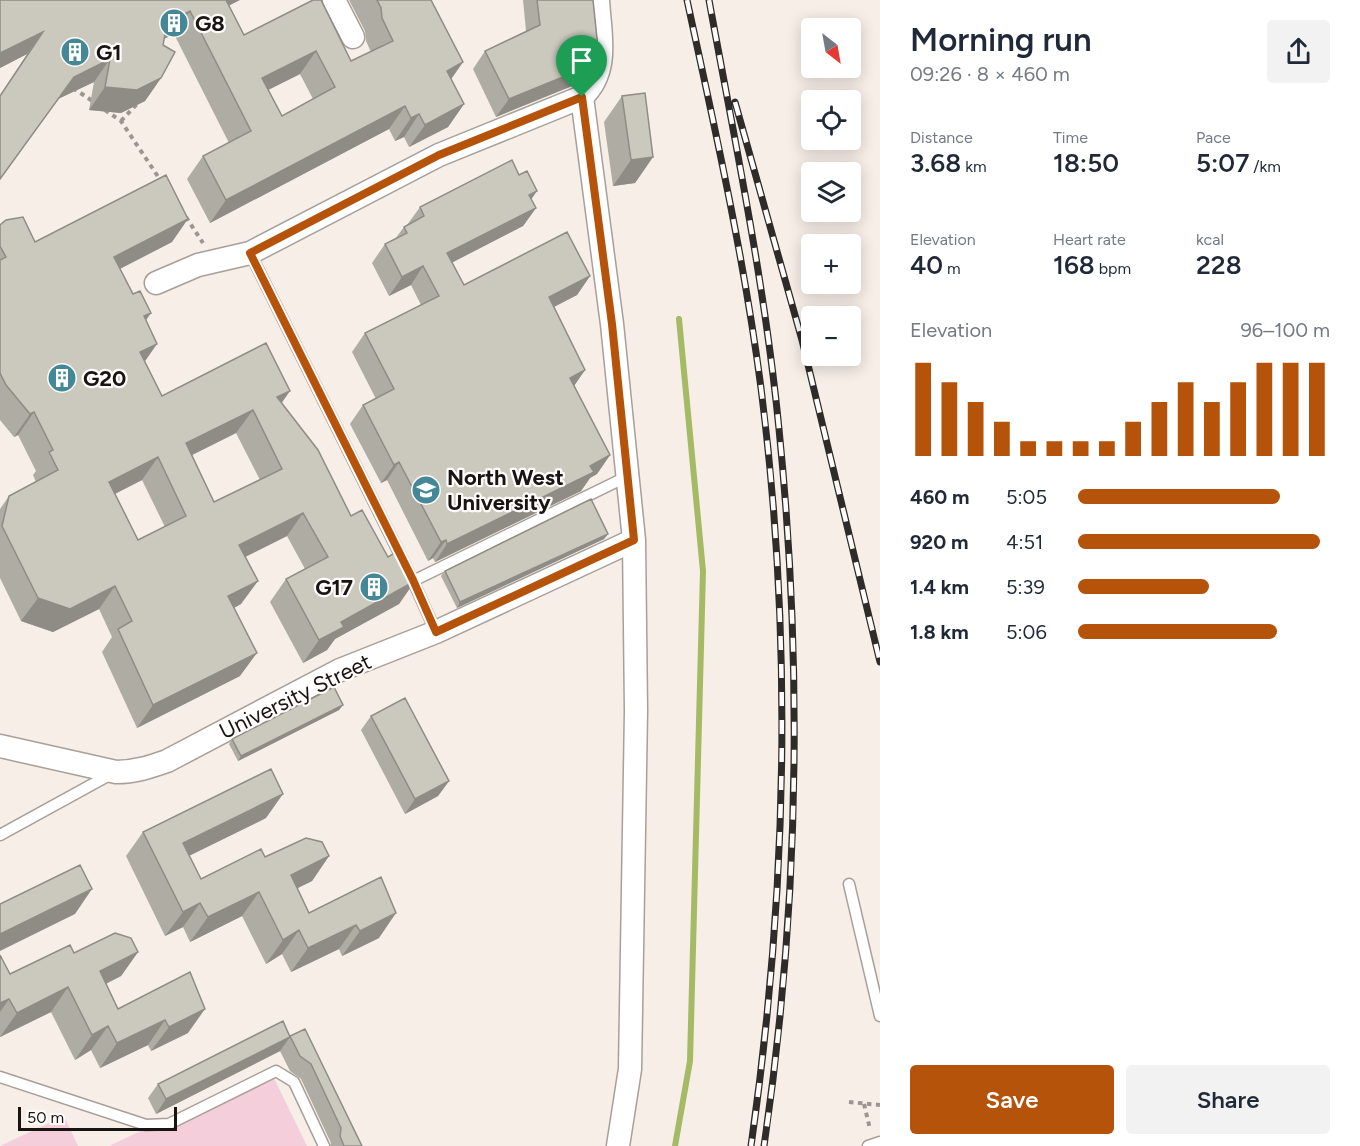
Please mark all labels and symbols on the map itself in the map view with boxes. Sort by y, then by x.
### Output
building icon: G8 [158,7,190,39]
place label: G8 [195,10,225,37]
north arrow [801,18,861,78]
pin [556,35,607,97]
building icon: G1 [59,36,91,68]
place label: G1 [96,39,122,66]
building icon: G20 [46,362,78,394]
place label: G20 [83,365,126,392]
place label: North West University [447,464,564,516]
school or university icon: North West University [410,474,442,506]
building icon: G17 [358,571,390,603]
place label: G17 [315,574,353,601]
street label: University Street [215,648,376,745]
scale bar [18,1104,177,1132]

